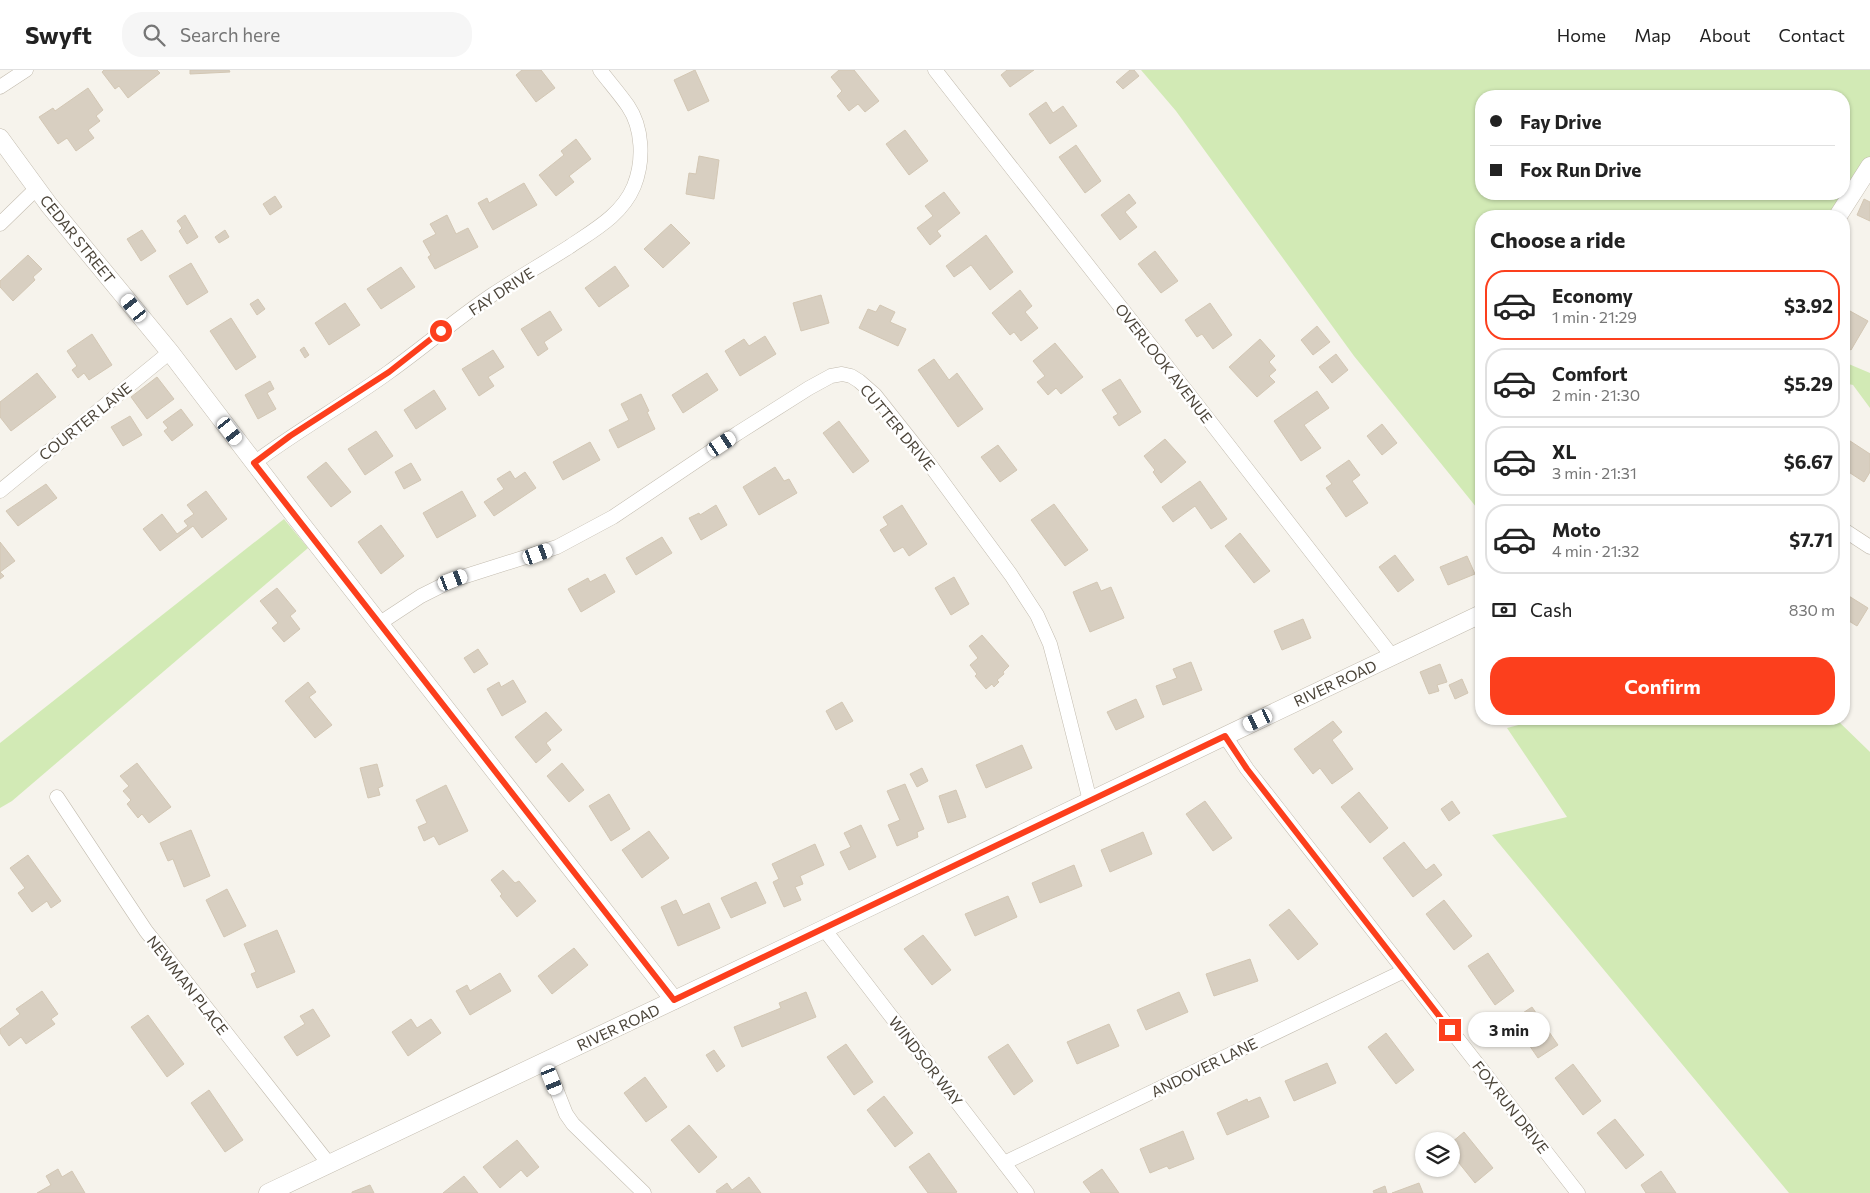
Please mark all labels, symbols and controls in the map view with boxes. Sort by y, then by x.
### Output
search box [122,12,472,57]
text: Swyft [25,20,92,49]
icon: search [140,21,168,49]
text: Search here [180,23,280,46]
text: Home [1557,24,1606,46]
text: Map [1634,24,1671,46]
text: About [1699,24,1751,46]
text: Contact [1779,24,1845,46]
text: Fay Drive [1520,110,1601,133]
text: Fox Run Drive [1520,158,1641,181]
street label: CEDAR STREET [37,191,119,287]
text: Choose a ride [1490,226,1625,253]
street label: FAY DRIVE [465,263,537,319]
icon: car [1492,283,1537,328]
text: Economy [1552,284,1633,307]
car [118,292,149,324]
text: $3.92 [1784,294,1833,317]
street label: OVERLOOK AVENUE [1112,300,1216,426]
text: 1 min · 21:29 [1552,307,1637,326]
route start [430,320,452,342]
icon: car [1492,361,1537,406]
text: Comfort [1552,362,1628,385]
text: $5.29 [1784,372,1833,395]
street label: COURTER LANE [35,378,135,464]
street label: CUTTER DRIVE [857,380,939,474]
text: 2 min · 21:30 [1552,385,1640,404]
car [214,415,245,447]
car [705,429,738,459]
icon: car [1492,439,1537,484]
text: XL [1552,440,1577,463]
text: $6.67 [1784,450,1833,473]
text: 3 min · 21:31 [1552,463,1637,482]
icon: car [1492,517,1537,562]
text: Moto [1552,518,1601,541]
text: $7.71 [1789,528,1833,551]
text: 4 min · 21:32 [1552,541,1639,560]
car [521,542,554,566]
car [436,568,469,592]
icon: cash [1490,596,1518,624]
text: Cash [1530,598,1572,621]
text: 830 m [1789,600,1835,619]
street label: RIVER ROAD [1291,656,1379,710]
button: Confirm [1490,657,1835,715]
car [1241,707,1274,733]
street label: NEWMAN PLACE [144,932,232,1038]
street label: RIVER ROAD [574,1000,662,1054]
callout: 3 min [1468,1012,1550,1048]
street label: WINDSOR WAY [885,1013,967,1110]
route end [1439,1019,1461,1041]
text: 3 min [1489,1020,1529,1039]
street label: ANDOVER LANE [1148,1033,1260,1100]
street label: FOX RUN DRIVE [1469,1057,1553,1157]
car [539,1063,564,1097]
map controls [1415,1132,1460,1177]
button: layers [1415,1132,1460,1177]

